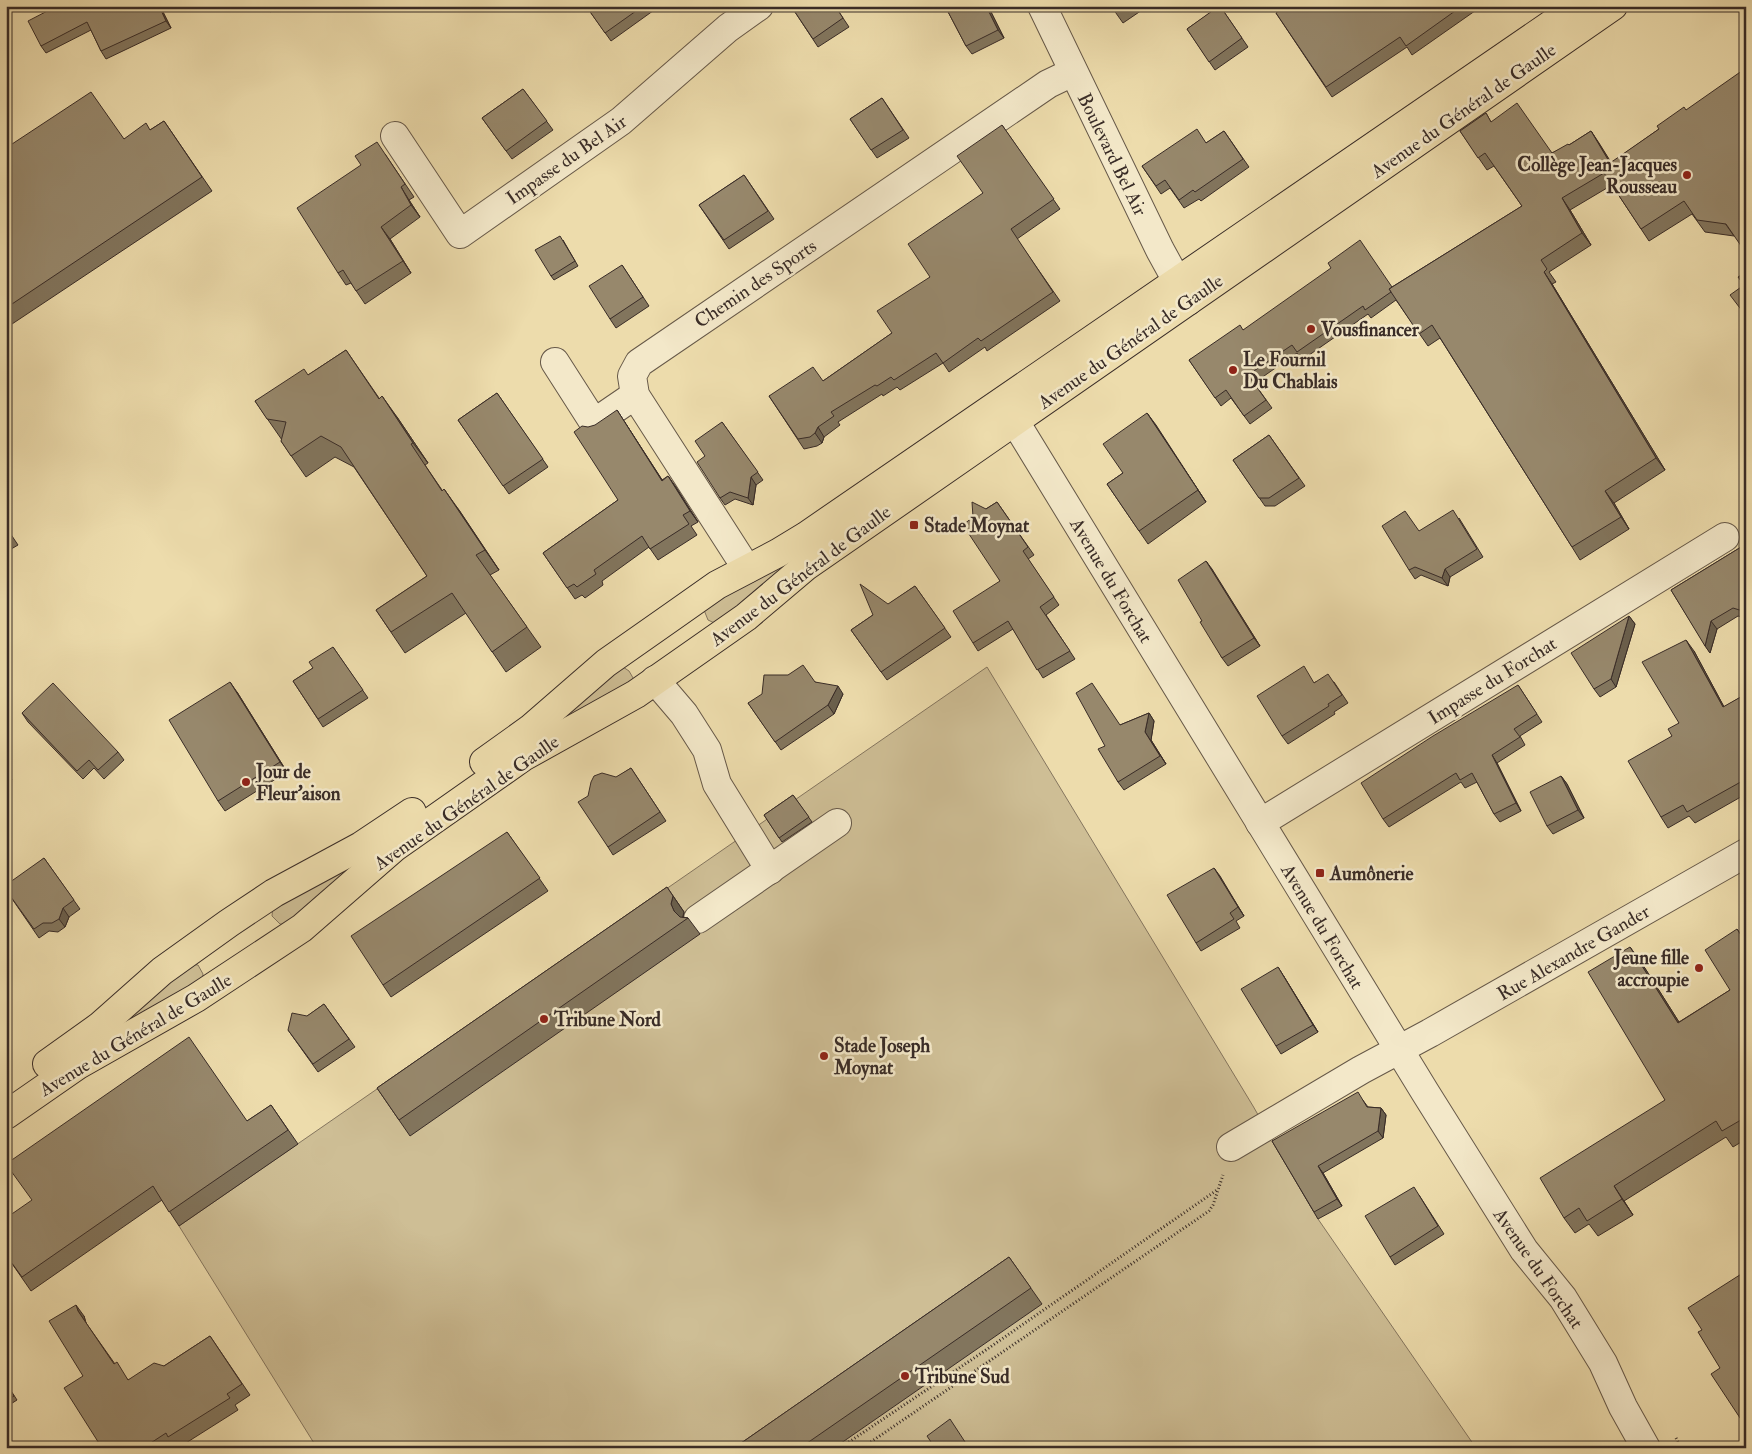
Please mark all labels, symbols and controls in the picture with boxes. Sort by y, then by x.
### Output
street label: Avenue du Général de Gaulle [1366,38,1561,184]
street label: Boulevard Bel Air [1072,89,1152,220]
street label: Impasse du Bel Air [502,109,632,211]
place label: Collège Jean-Jacques Rousseau [1517,153,1677,199]
marker: Collège Jean-Jacques Rousseau [1681,169,1693,181]
street label: Chemin des Sports [690,234,822,334]
street label: Avenue du Général de Gaulle [1033,269,1228,415]
place label: Vousfinancer [1320,318,1420,342]
marker: Vousfinancer [1305,323,1317,335]
place label: Le Fournil Du Chablais [1243,348,1338,394]
marker: Le Fournil Du Chablais [1227,364,1239,376]
street label: Avenue du Général de Gaulle [705,500,896,652]
street label: Avenue du Forchat [1064,513,1158,647]
place label: Stade Moynat [924,514,1030,539]
marker: Stade Moynat [908,519,920,531]
street label: Impasse du Forchat [1424,632,1562,731]
street label: Avenue du Général de Gaulle [369,730,564,876]
place label: Jour de Fleur'aison [255,760,341,806]
marker: Jour de Fleur'aison [240,776,252,788]
street label: Avenue du Forchat [1275,859,1369,993]
place label: Aumônerie [1329,862,1413,886]
marker: Aumônerie [1314,867,1326,879]
street label: Rue Alexandre Gander [1493,899,1654,1006]
place label: Jeune fille accroupie [1613,946,1689,993]
marker: Jeune fille accroupie [1693,962,1705,974]
street label: Avenue du Général de Gaulle [34,968,236,1102]
place label: Tribune Nord [553,1008,662,1032]
marker: Tribune Nord [538,1013,550,1025]
place label: Stade Joseph Moynat [833,1034,930,1081]
marker: Stade Joseph Moynat [818,1050,830,1062]
street label: Avenue du Forchat [1487,1203,1589,1333]
place label: Tribune Sud [914,1365,1010,1389]
marker: Tribune Sud [899,1370,911,1382]

